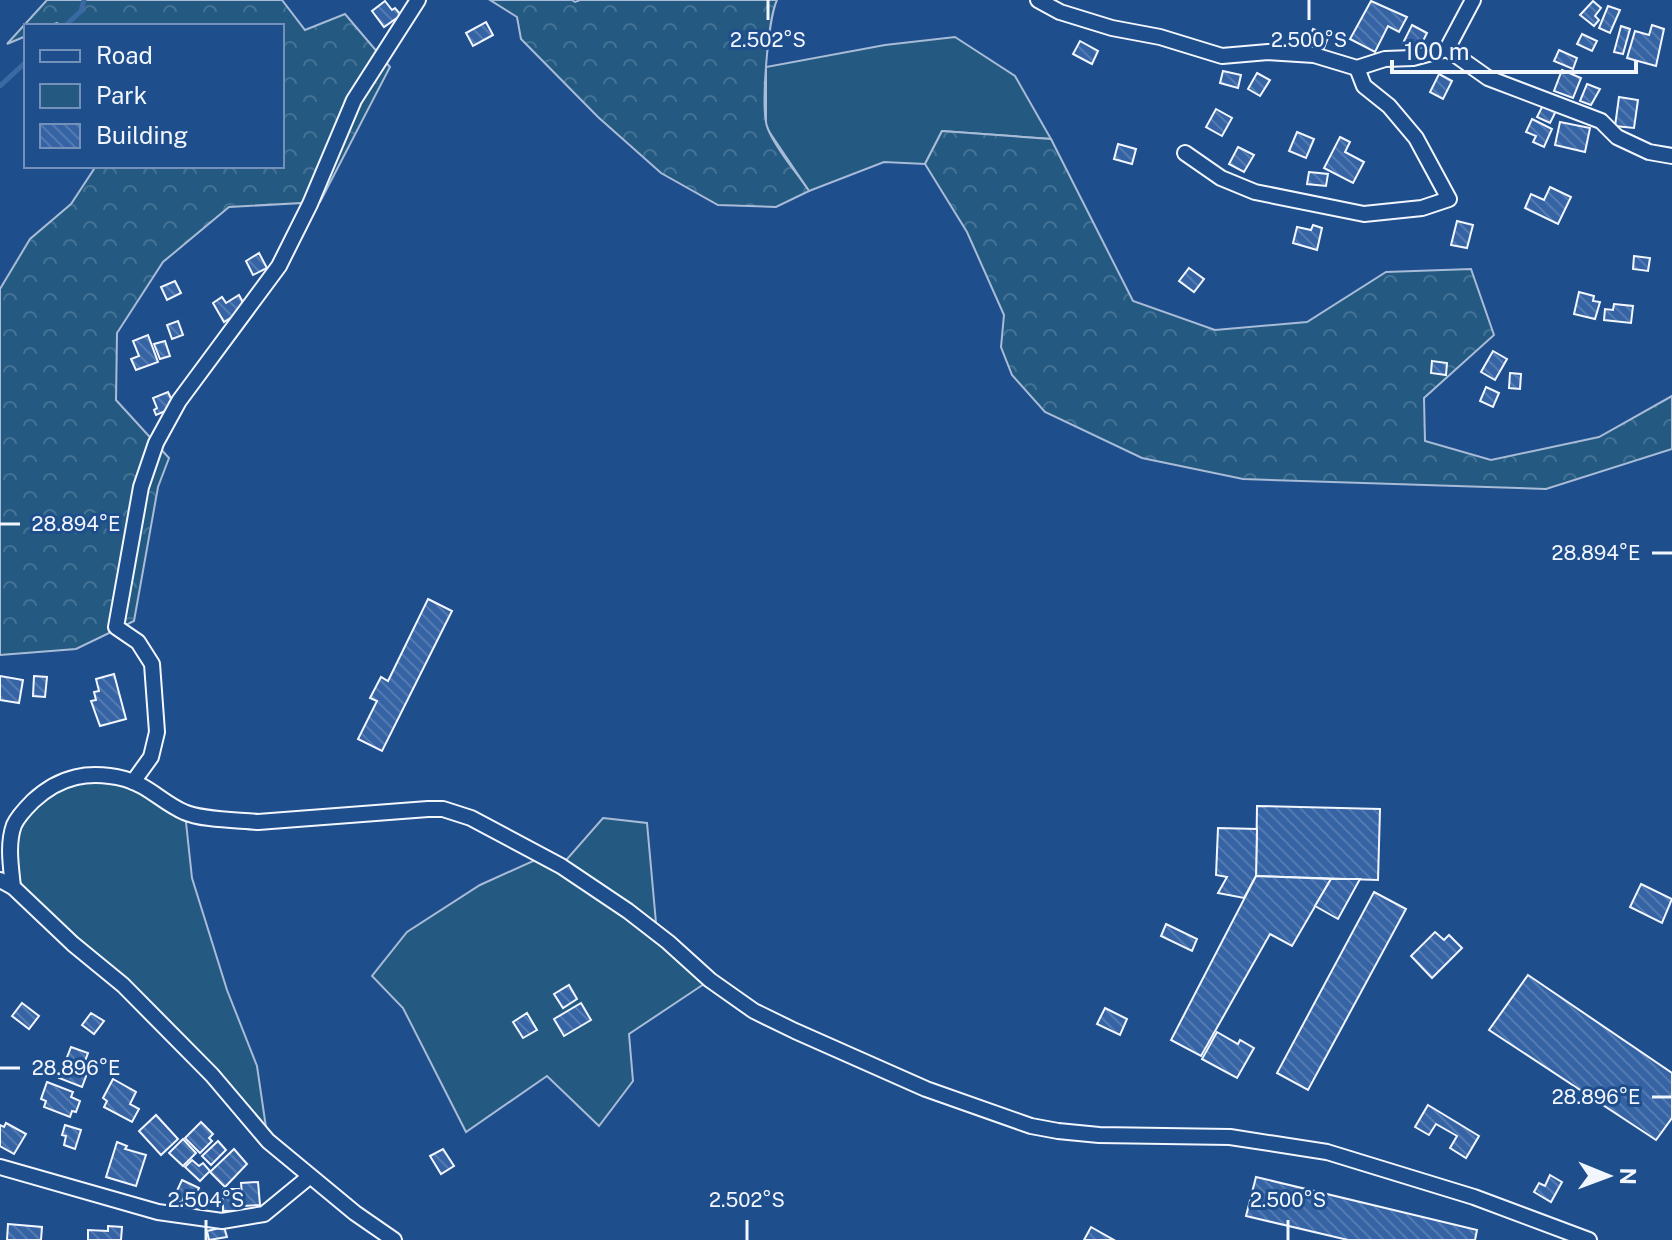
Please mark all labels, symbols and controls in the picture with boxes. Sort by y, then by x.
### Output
legend [24,24,284,168]
scale bar [1392,24,1636,74]
text: 2.502°S [730,28,806,52]
text: 2.500°S [1271,28,1347,52]
text: 100 m [1404,37,1470,65]
text: Road [96,41,153,69]
text: Park [96,81,147,109]
text: Building [96,121,188,149]
text: 28.894°E [32,512,120,536]
text: 28.894°E [1552,541,1640,565]
text: 28.896°E [32,1056,120,1080]
text: 28.896°E [1552,1085,1640,1109]
north arrow [1568,1136,1648,1216]
text: N [1615,1168,1641,1185]
text: 2.504°S [168,1188,244,1212]
text: 2.502°S [709,1188,785,1212]
text: 2.500°S [1250,1188,1326,1212]

